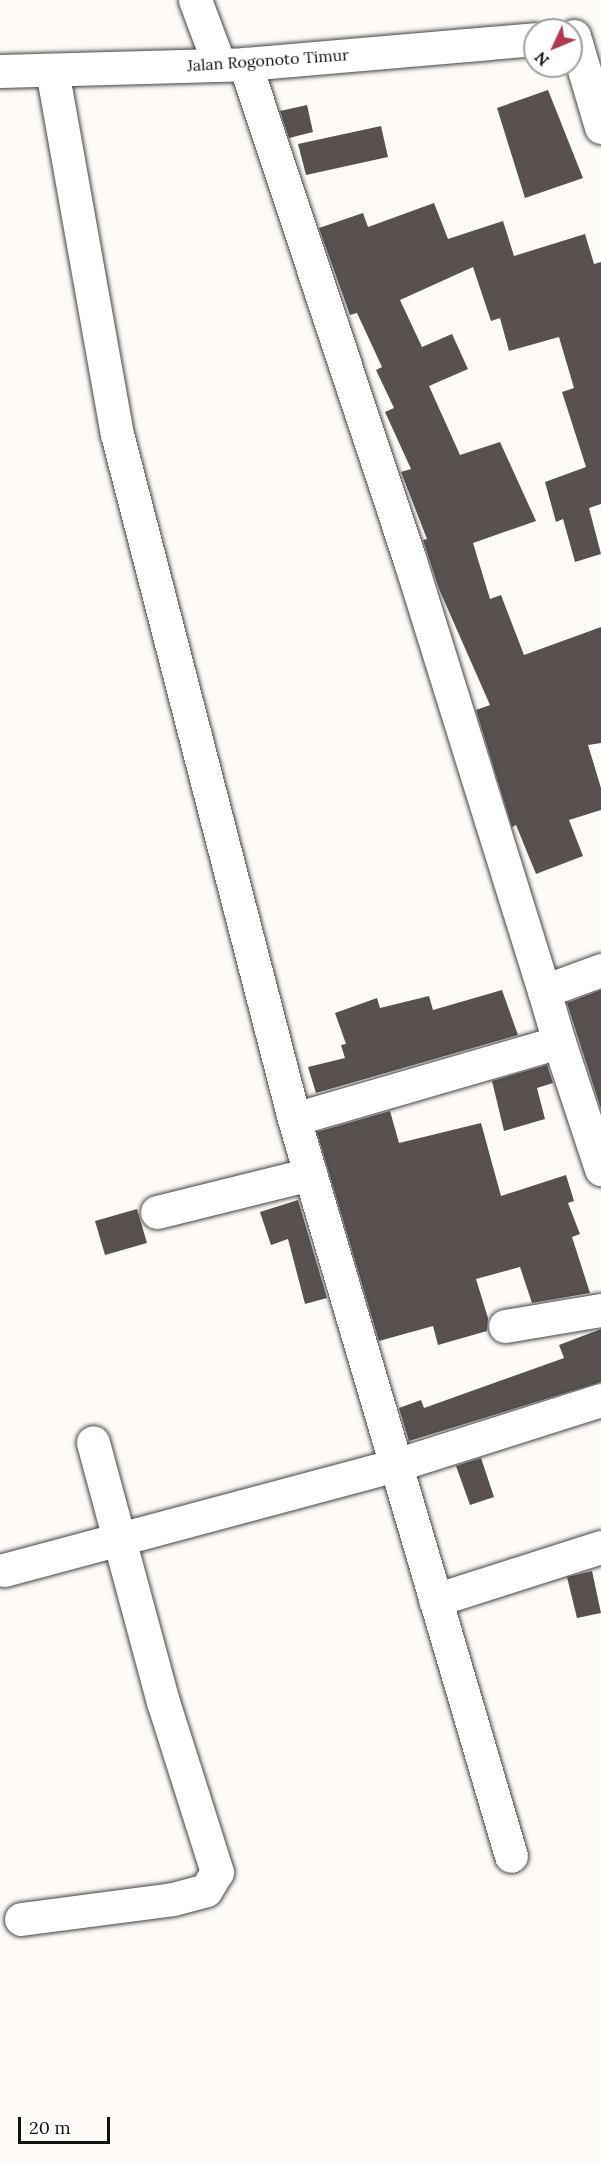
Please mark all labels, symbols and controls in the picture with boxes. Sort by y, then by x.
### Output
north arrow [523,18,583,78]
street label: Jalan Rogonoto Timur [186,45,350,75]
text: N [530,48,553,71]
scale bar [21,2105,112,2143]
text: 20 m [29,2116,71,2139]

